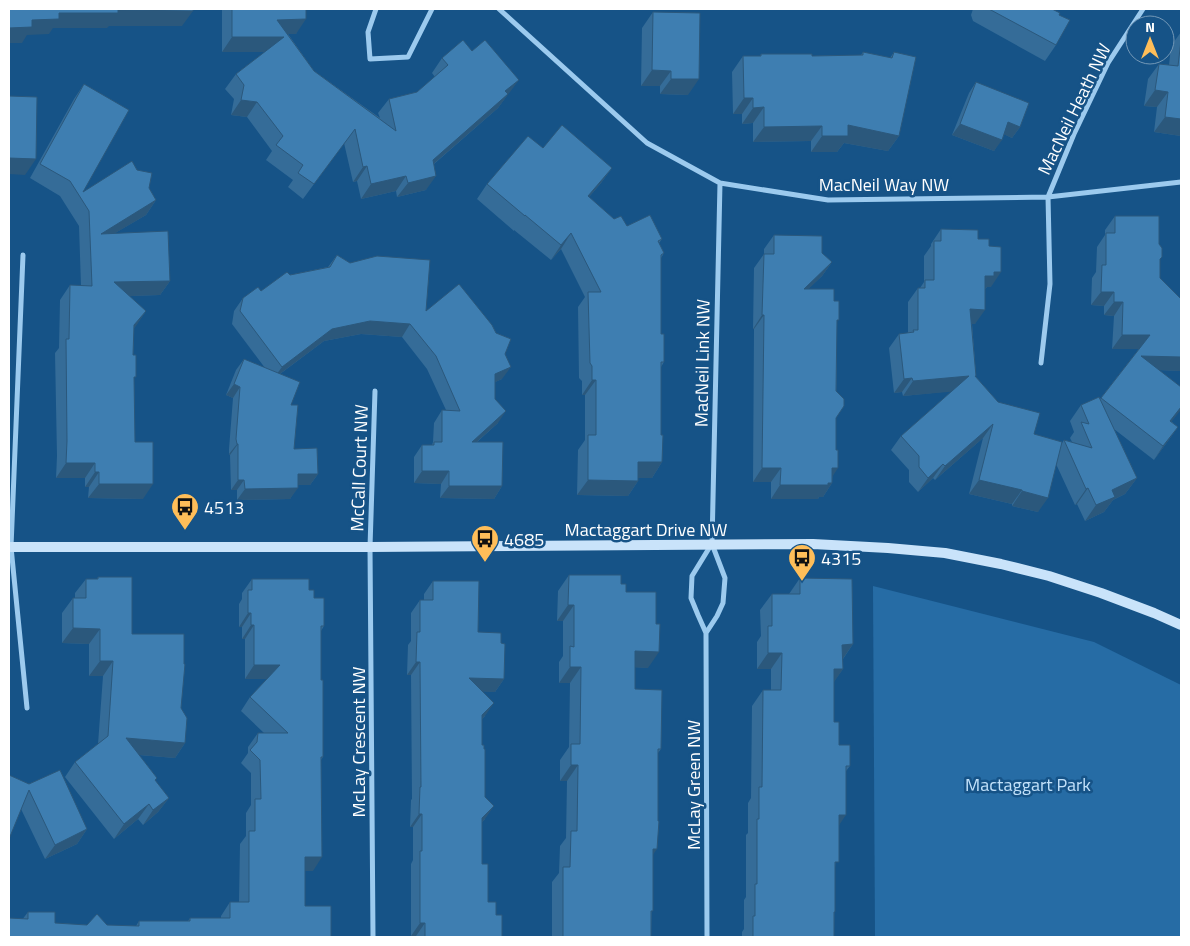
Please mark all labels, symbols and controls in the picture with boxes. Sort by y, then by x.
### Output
north arrow [1125,15,1175,65]
text: N [1145,16,1155,37]
street label: MacNeil Heath NW [1030,39,1118,179]
street label: MacNeil Way NW [819,171,949,198]
street label: MacNeil Link NW [687,299,717,427]
street label: McCall Court NW [343,404,375,532]
bus stop icon: 4513 [170,492,200,531]
place label: 4513 [204,494,244,521]
street label: Mactaggart Drive NW [565,516,727,543]
bus stop icon: 4685 [470,524,500,563]
place label: 4685 [504,526,544,553]
bus stop icon: 4315 [787,543,817,582]
place label: 4315 [821,545,861,572]
street label: McLay Crescent NW [345,666,372,818]
street label: McLay Green NW [680,720,707,850]
park label: Mactaggart Park [965,771,1091,798]

